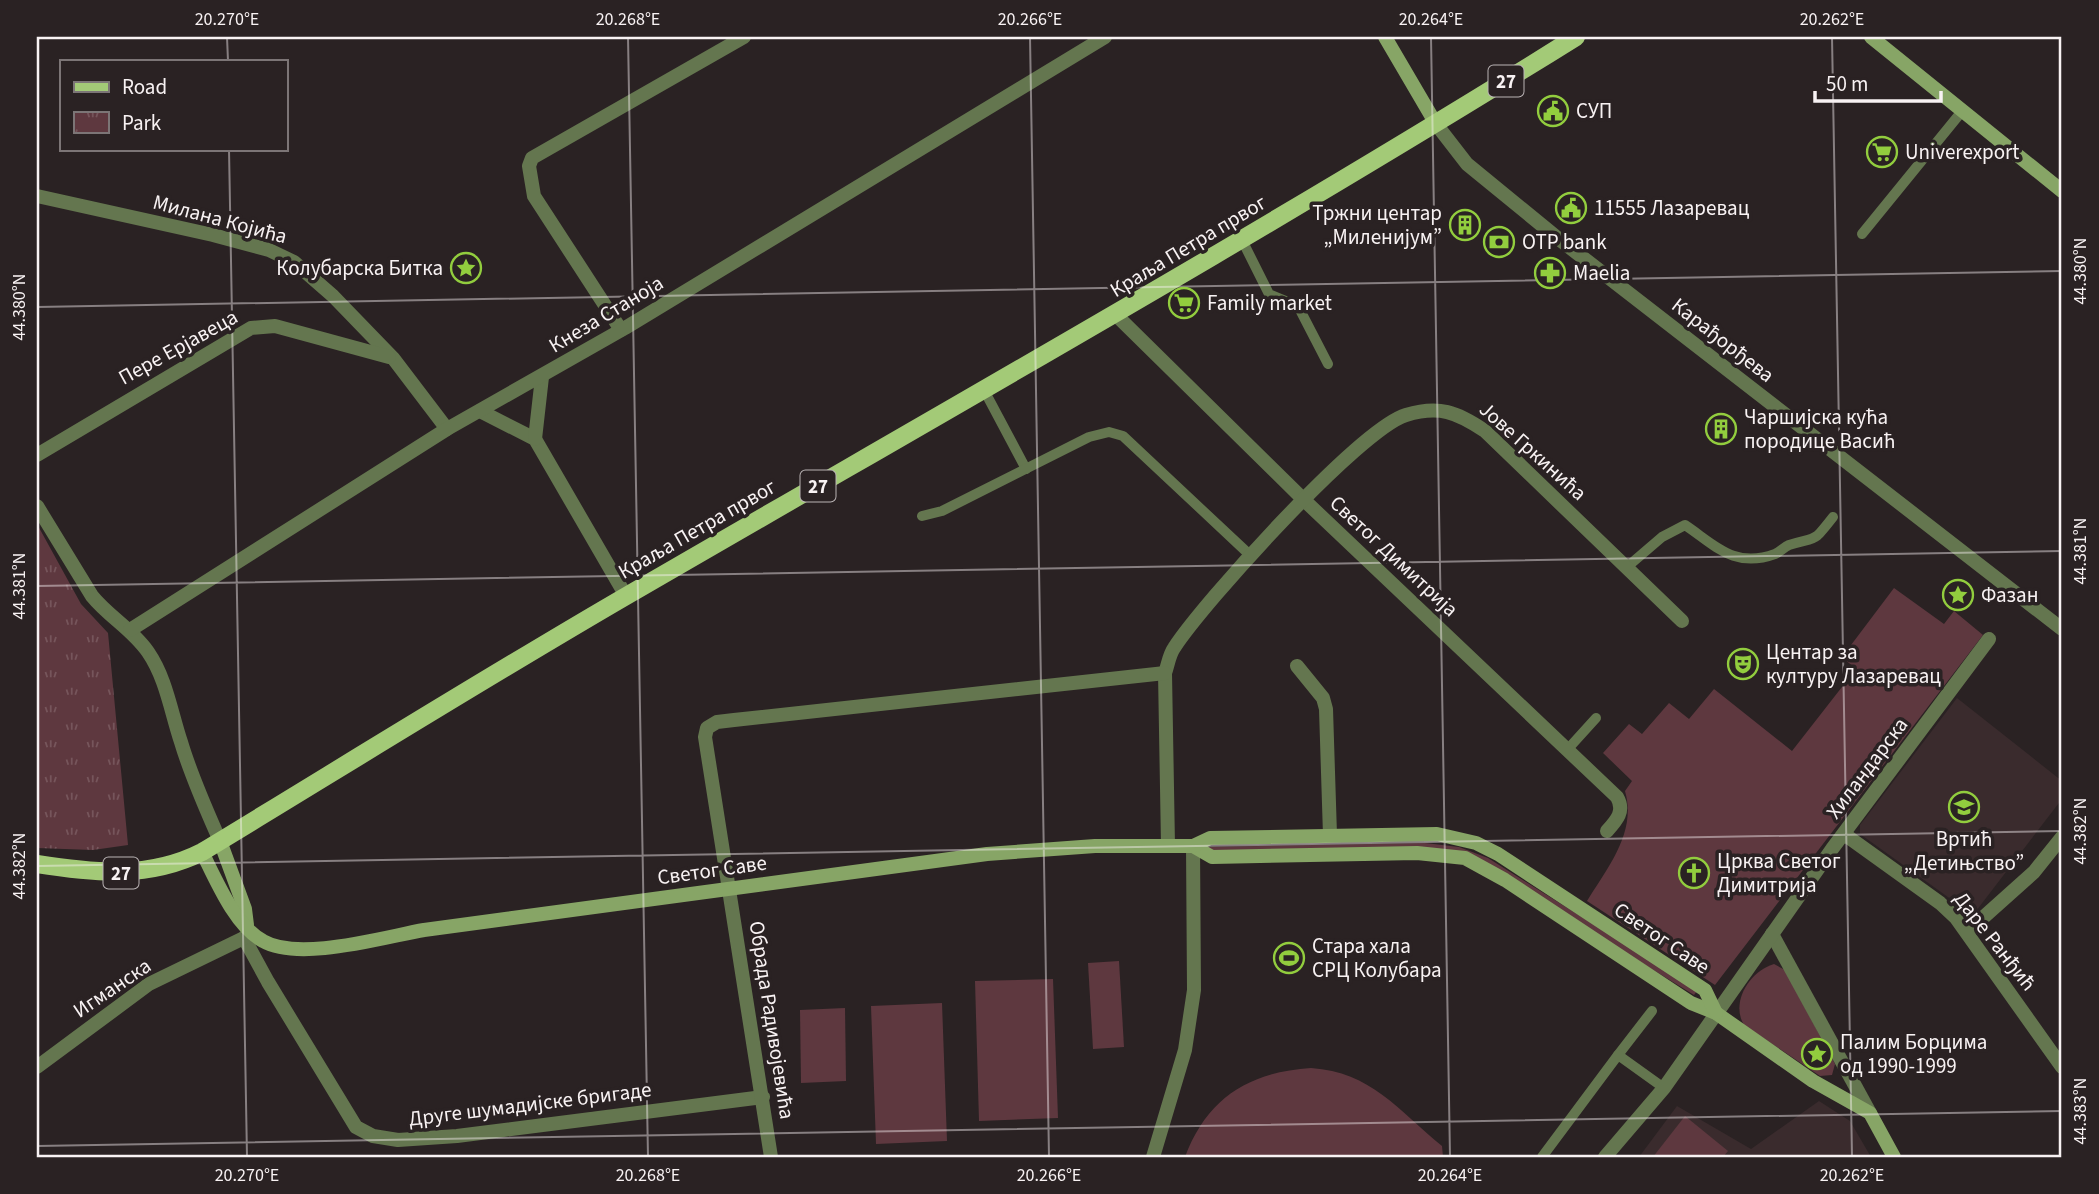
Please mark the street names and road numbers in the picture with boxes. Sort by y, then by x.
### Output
road number: 27 [1488,66,1524,96]
street label: Милана Којића [150,187,290,251]
street label: Краља Петра првог [1104,187,1272,305]
street label: Кнеза Станоја [543,268,669,360]
street label: Карађорђева [1665,290,1781,390]
street label: Пере Ерјавеца [113,302,243,392]
street label: Јове Гркинића [1473,395,1593,507]
street label: Краља Петра првог [612,471,782,586]
road number: 27 [800,471,836,502]
street label: Светог Димитрија [1323,488,1465,624]
street label: Хиландарска [1819,711,1915,825]
street label: Светог Саве [655,847,769,893]
road number: 27 [104,858,138,888]
street label: Даре Ранђић [1947,885,2043,997]
street label: Светог Саве [1608,895,1716,981]
street label: Обрада Радивојевића [742,919,802,1121]
street label: Игманска [67,951,157,1025]
street label: Друге шумадијске бригаде [407,1074,653,1134]

